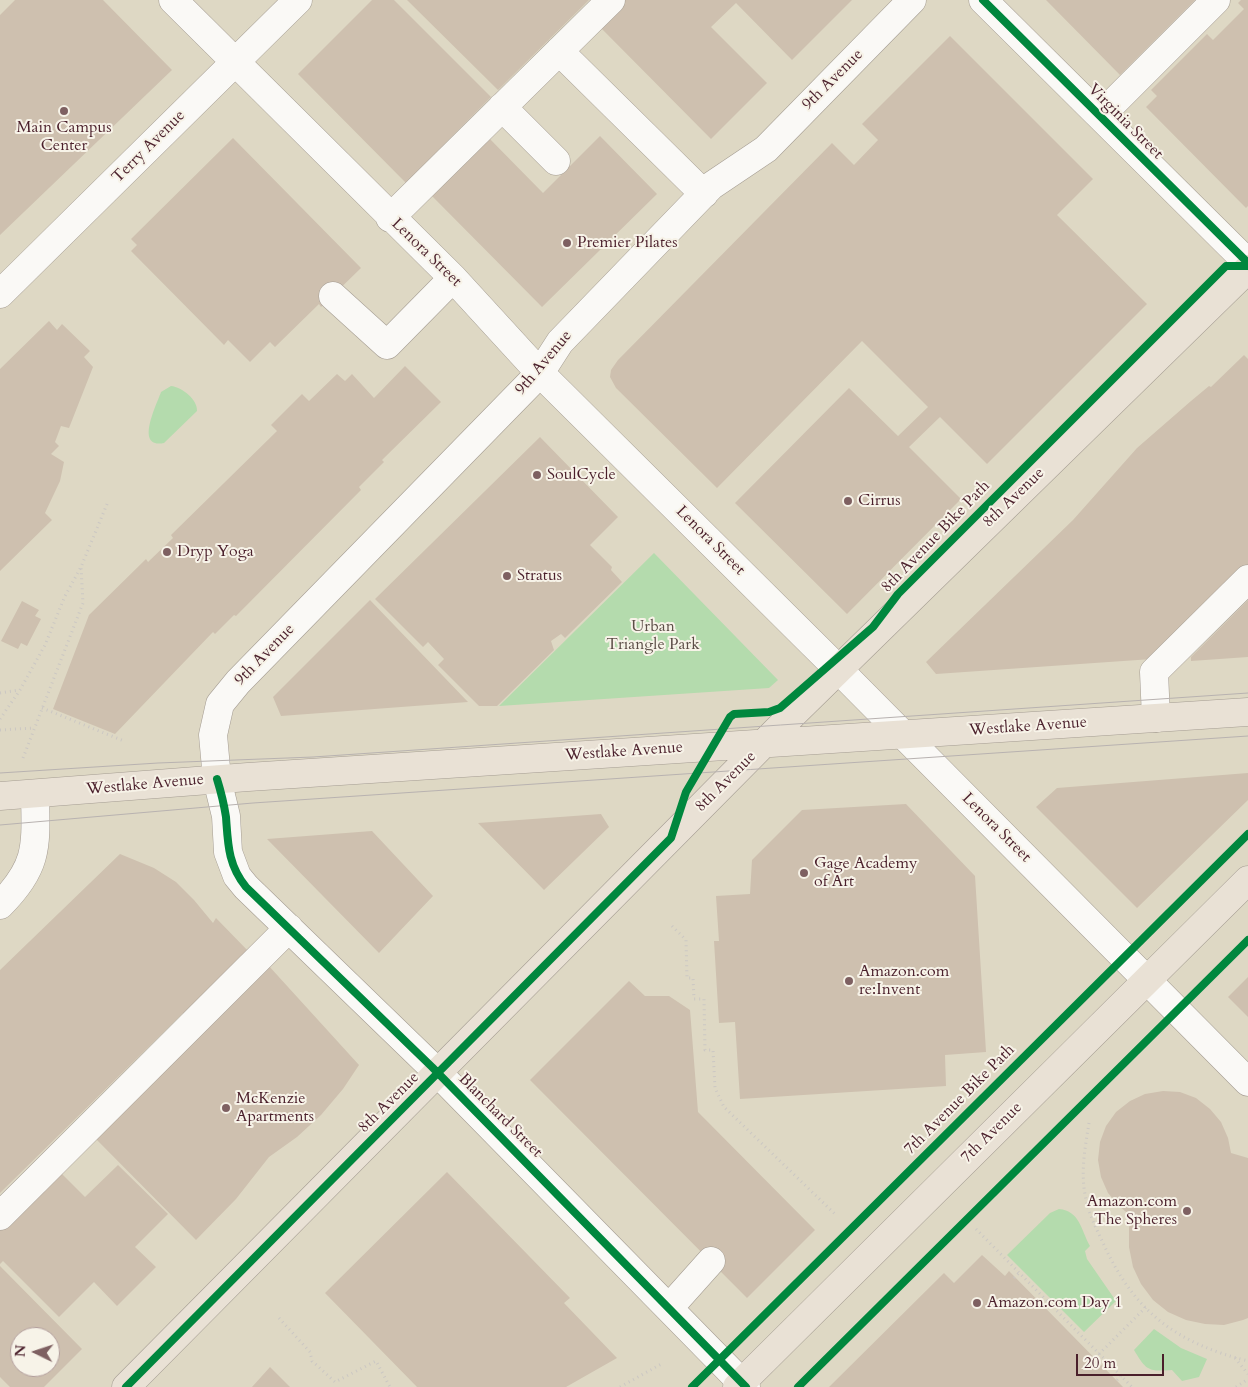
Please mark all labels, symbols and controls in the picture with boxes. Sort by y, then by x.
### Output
street label: 9th Avenue [799,46,867,114]
street label: Virginia Street [1083,80,1167,164]
marker: Main Campus Center [58,105,70,117]
street label: Terry Avenue [109,107,189,187]
place label: Main Campus Center [16,118,112,156]
street label: Lenora Street [387,215,465,291]
place label: Premier Pilates [577,233,678,253]
marker: Premier Pilates [561,237,573,249]
street label: 9th Avenue [512,327,576,399]
street label: 8th Avenue [979,464,1049,532]
place label: SoulCycle [547,465,616,485]
marker: SoulCycle [531,469,543,481]
street label: 8th Avenue Bike Path [878,477,994,597]
place label: Cirrus [858,491,901,511]
marker: Cirrus [842,495,854,507]
street label: Lenora Street [671,502,749,580]
place label: Dryp Yoga [177,542,254,562]
marker: Dryp Yoga [161,546,173,558]
place label: Stratus [517,566,562,586]
marker: Stratus [501,570,513,582]
park label: Urban Triangle Park [606,617,700,655]
street label: 9th Avenue [231,620,299,690]
street label: Westlake Avenue [968,713,1088,741]
street label: Westlake Avenue [564,738,684,766]
street label: 8th Avenue [692,748,760,816]
street label: Westlake Avenue [85,770,205,800]
street label: Lenora Street [957,789,1035,867]
place label: Gage Academy of Art [814,854,917,892]
marker: Gage Academy of Art [798,867,810,879]
place label: Amazon.com re:Invent [859,962,949,1000]
marker: Amazon.com re:Invent [843,975,855,987]
street label: 7th Avenue Bike Path [901,1041,1019,1159]
street label: 8th Avenue [355,1069,423,1137]
street label: Blanchard Street [454,1070,546,1162]
place label: McKenzie Apartments [236,1089,314,1127]
street label: 7th Avenue [958,1099,1026,1167]
marker: McKenzie Apartments [220,1102,232,1114]
place label: Amazon.com The Spheres [1087,1192,1177,1230]
marker: Amazon.com The Spheres [1181,1205,1193,1217]
place label: Amazon.com Day 1 [987,1293,1122,1313]
marker: Amazon.com Day 1 [971,1297,983,1309]
north arrow [10,1327,60,1377]
text: N [11,1344,30,1358]
scale bar [1078,1344,1166,1376]
text: 20 m [1084,1353,1116,1373]

